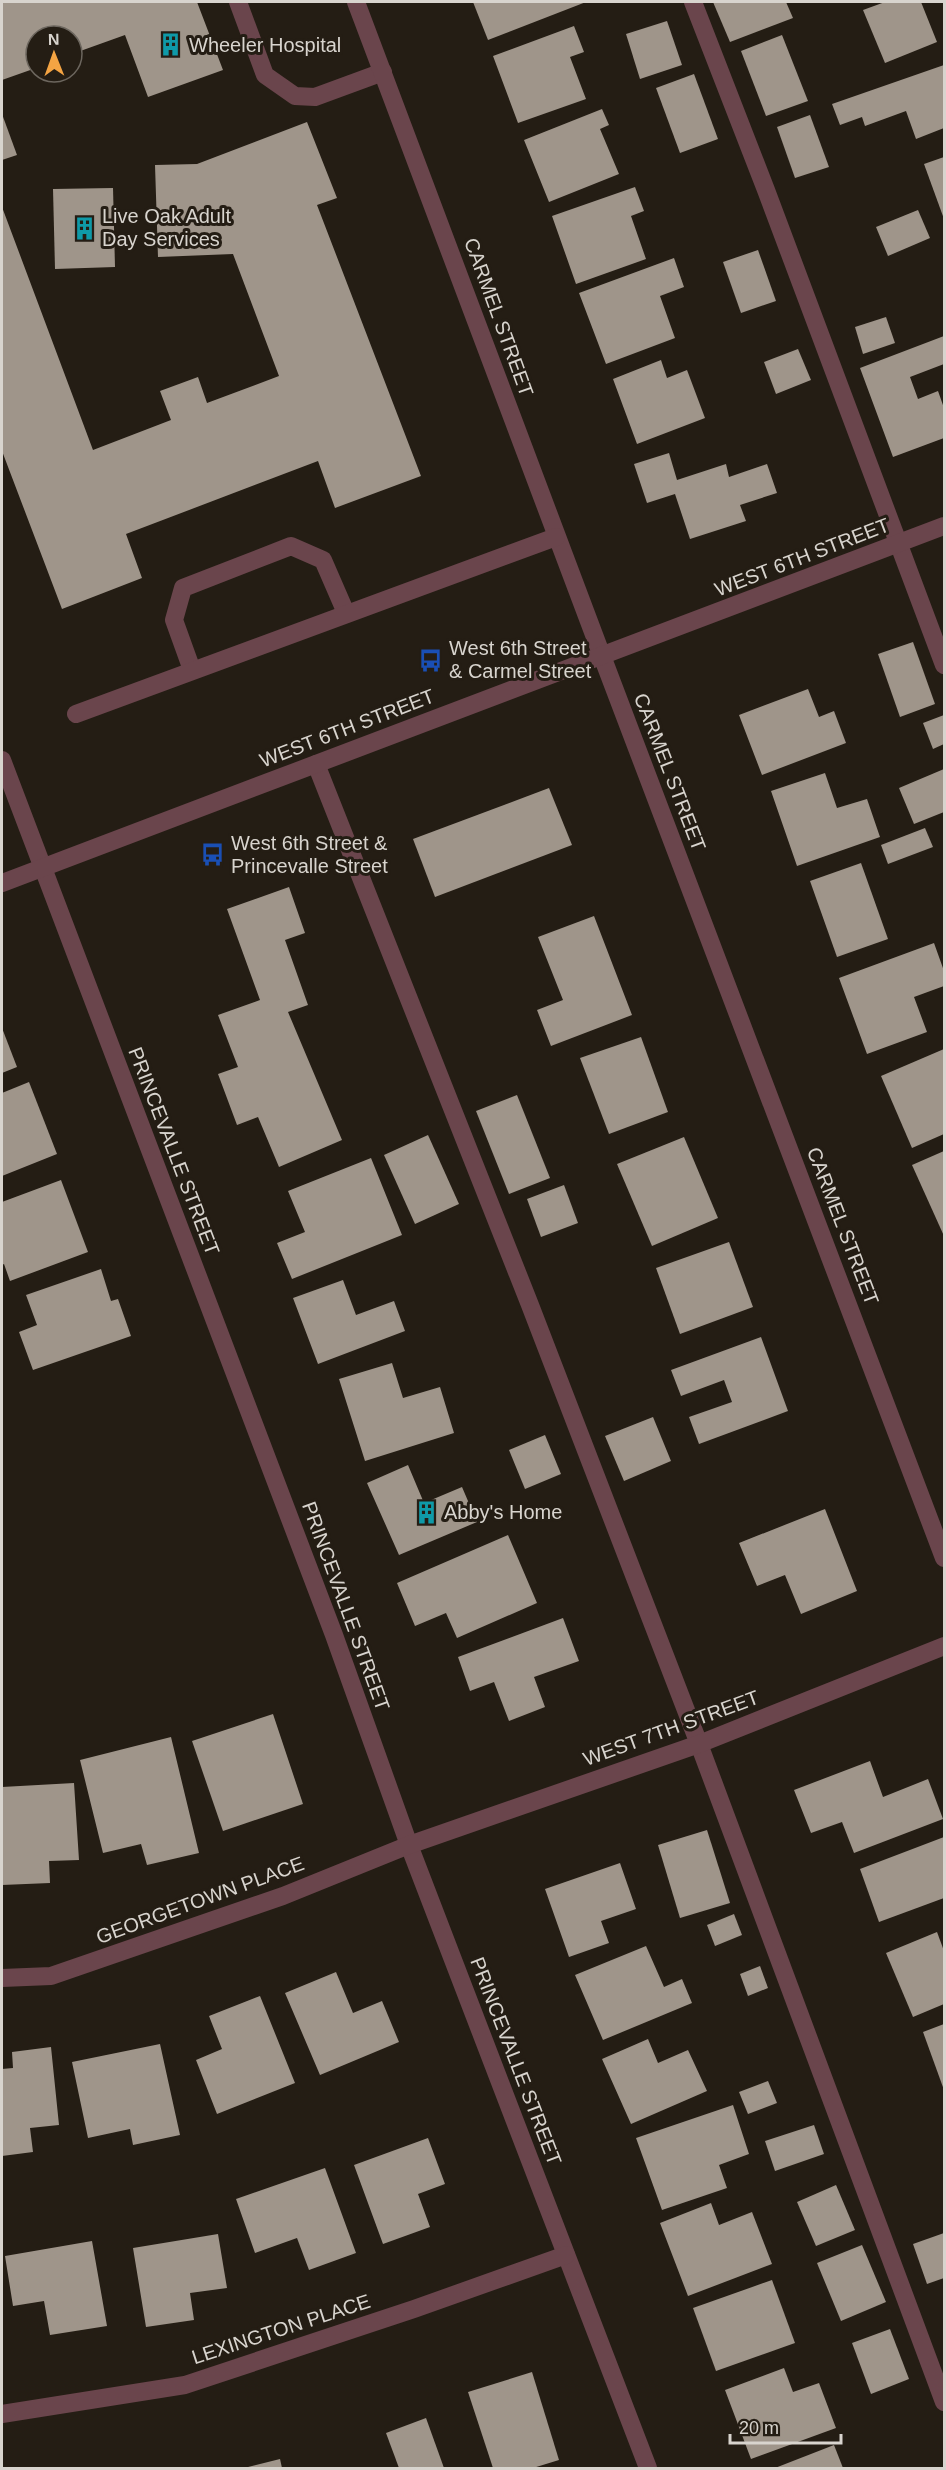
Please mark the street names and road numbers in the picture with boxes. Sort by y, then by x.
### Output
street label: CARMEL STREET [460,235,538,399]
street label: WEST 6TH STREET [712,514,892,600]
street label: WEST 6TH STREET [257,685,437,771]
street label: CARMEL STREET [630,690,710,854]
street label: PRINCEVALLE STREET [124,1044,224,1258]
street label: CARMEL STREET [803,1144,883,1308]
street label: PRINCEVALLE STREET [298,1498,394,1714]
street label: WEST 7TH STREET [580,1686,762,1770]
street label: GEORGETOWN PLACE [93,1852,307,1948]
street label: PRINCEVALLE STREET [466,1954,566,2168]
street label: LEXINGTON PLACE [189,2290,373,2368]

